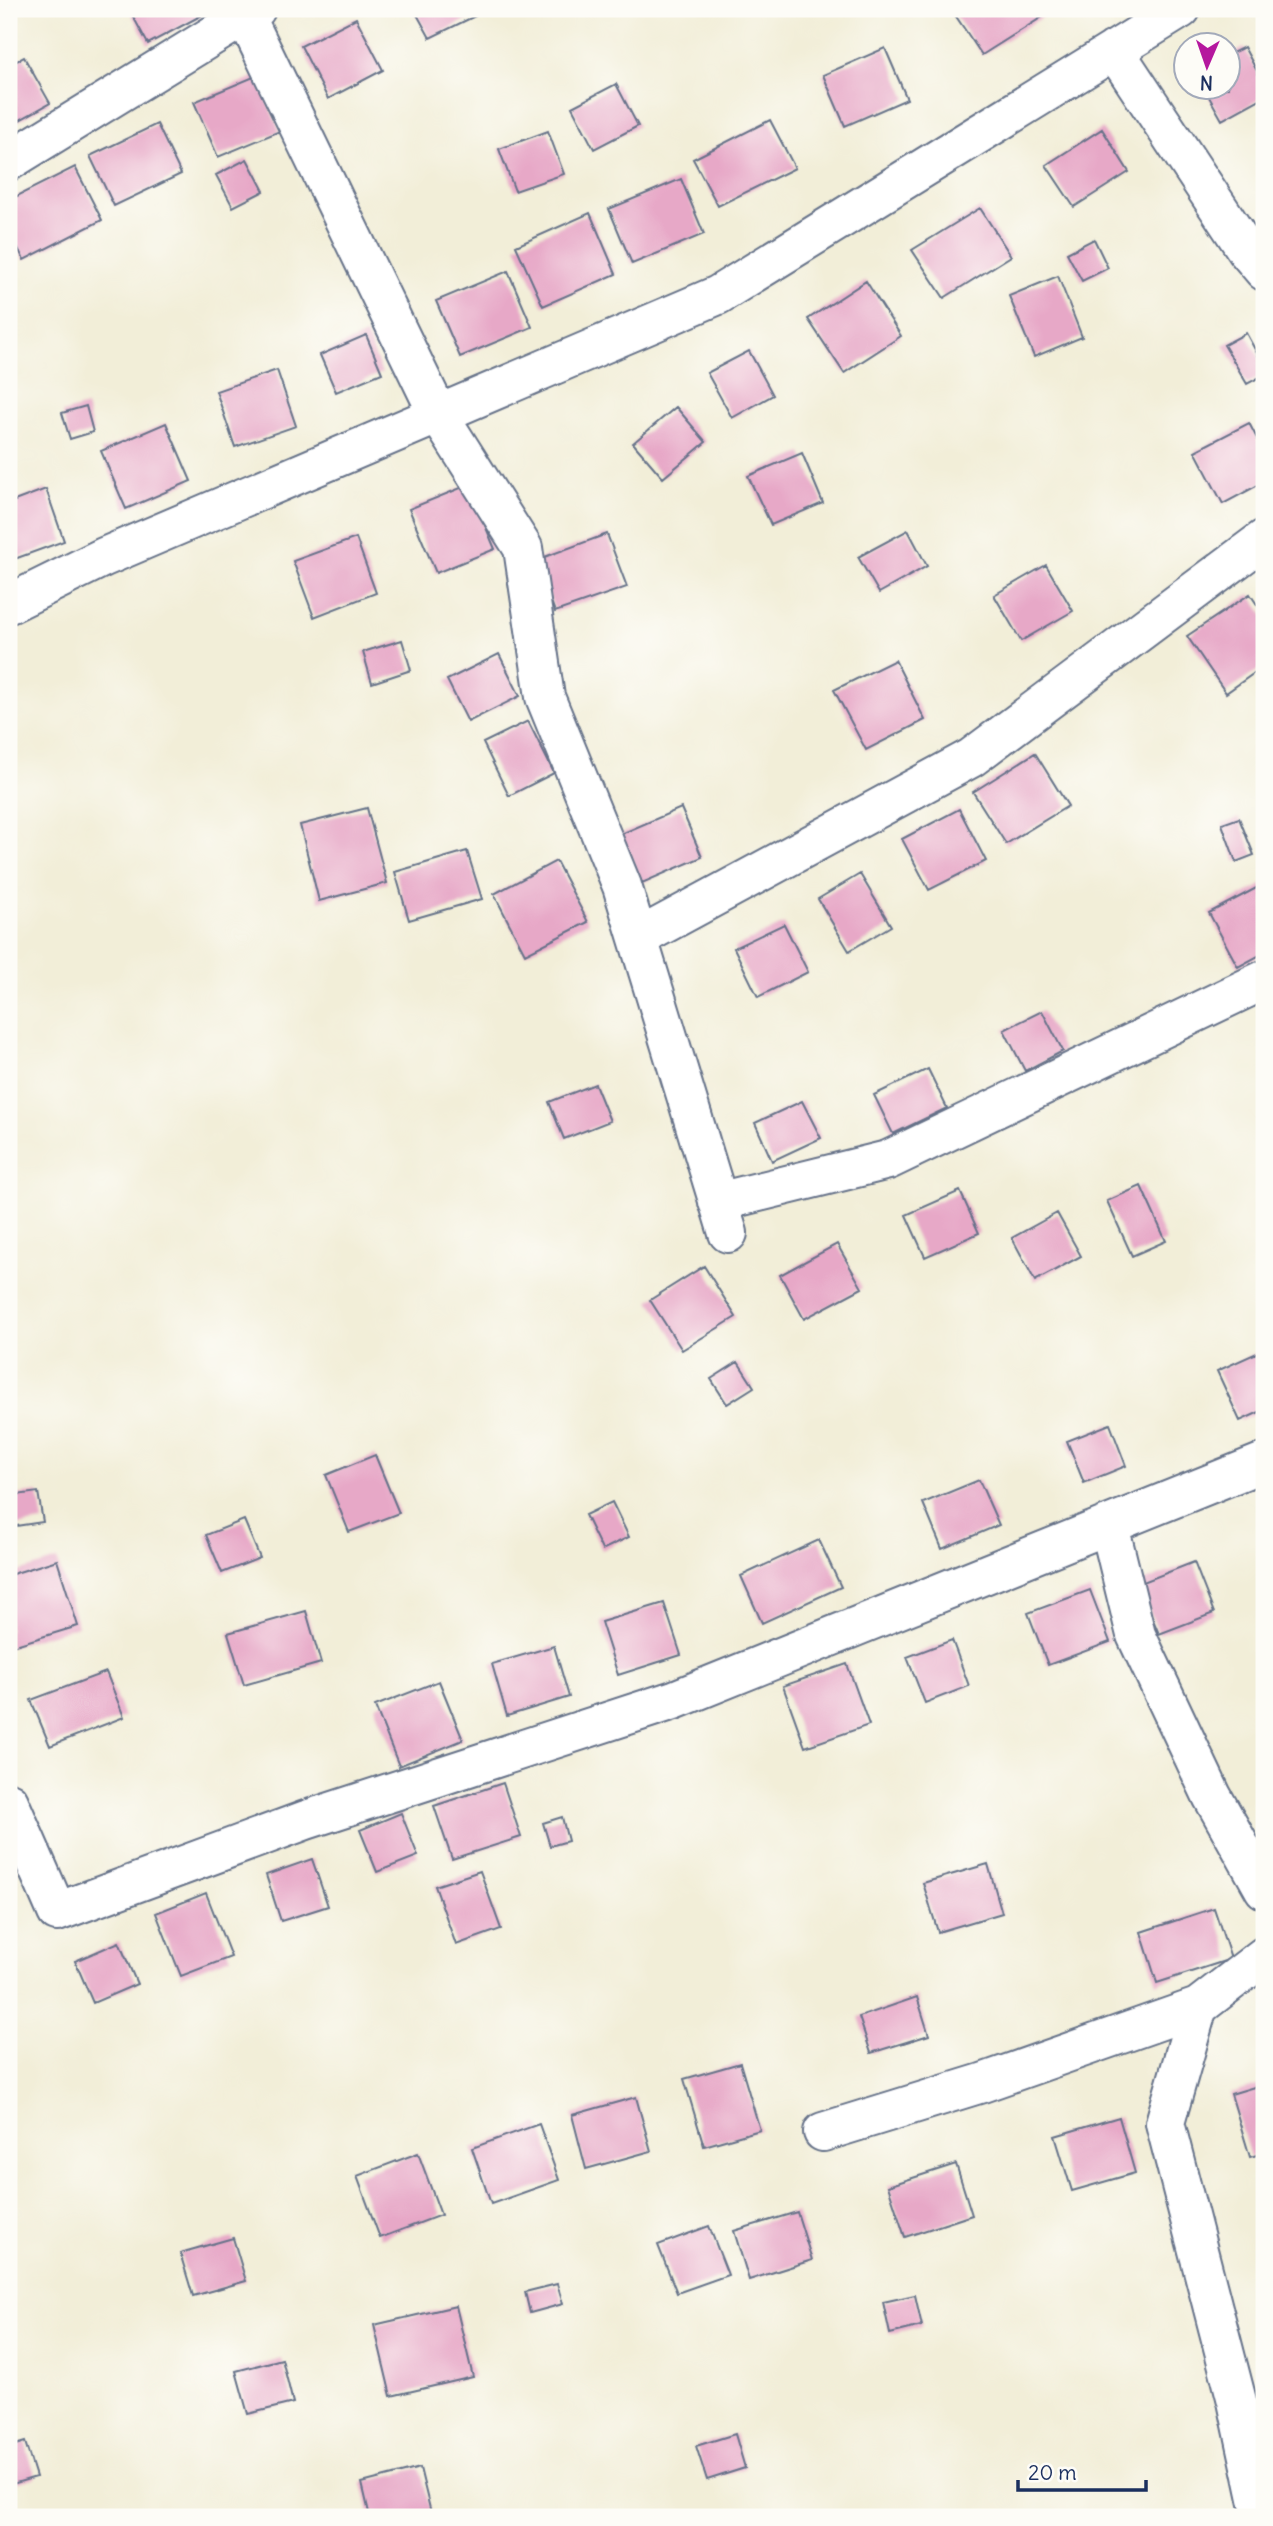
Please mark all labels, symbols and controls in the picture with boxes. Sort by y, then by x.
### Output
north arrow [1172,32,1242,102]
text: N [1199,71,1213,95]
scale bar [1018,2449,1145,2493]
text: 20 m [1028,2459,1077,2486]

